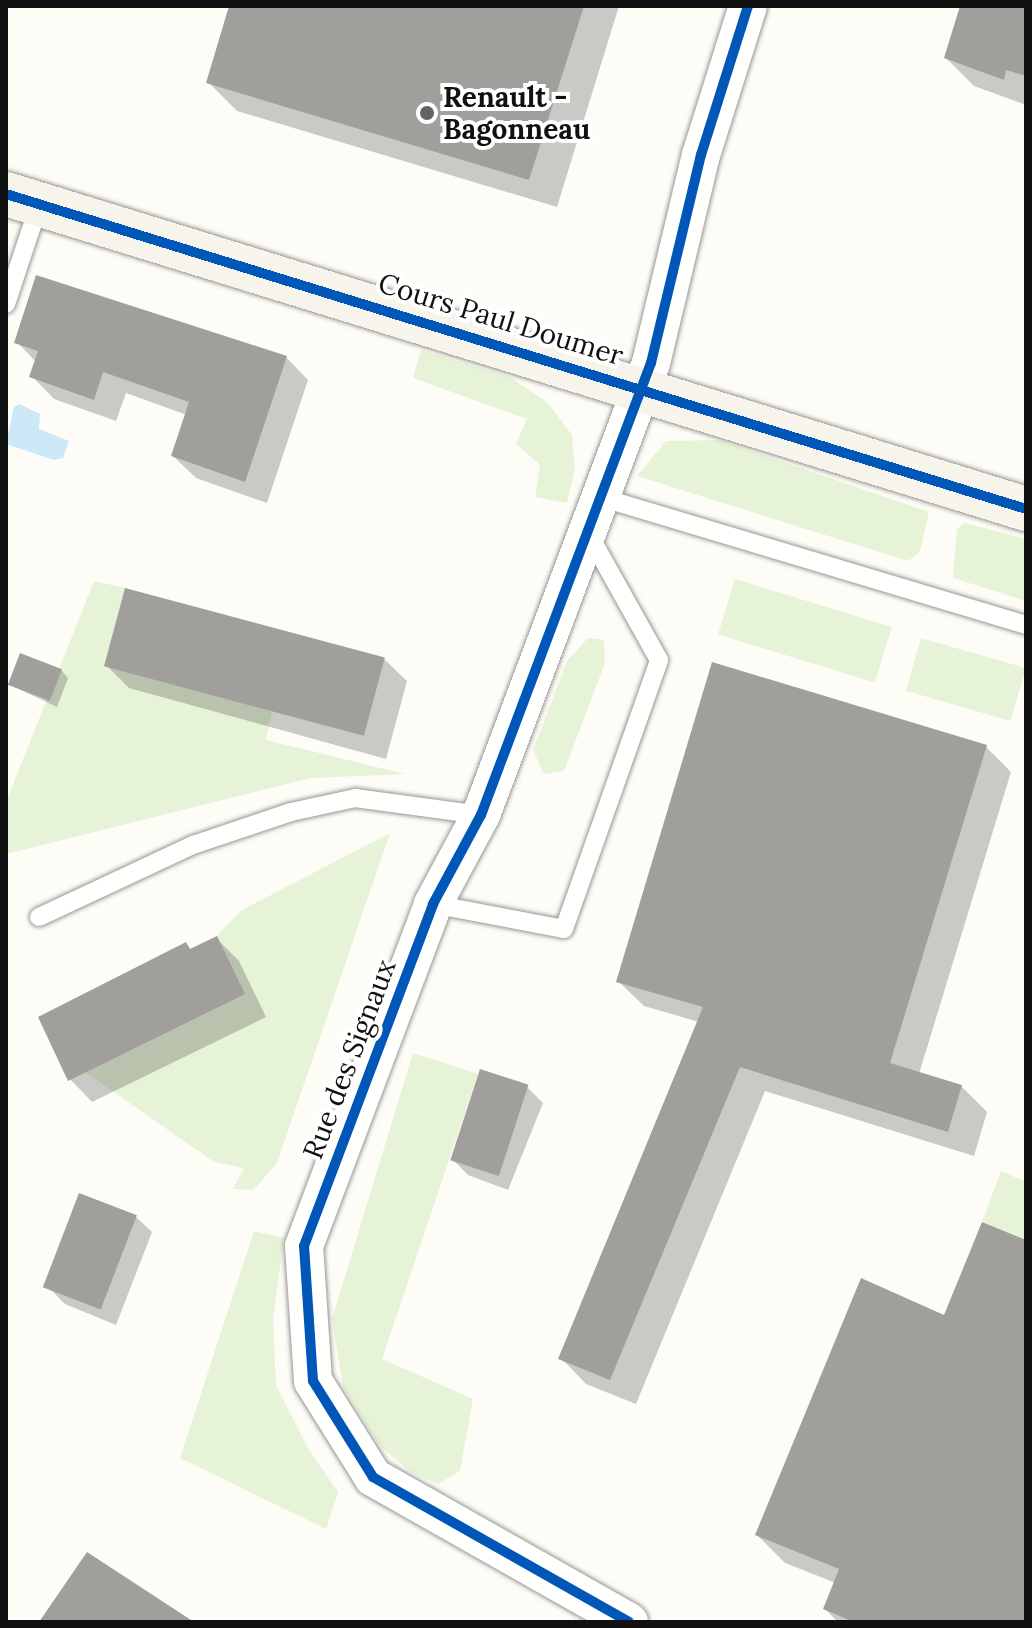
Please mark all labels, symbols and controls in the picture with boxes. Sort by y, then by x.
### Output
place label: Renault - Bagonneau [443,80,590,146]
marker: Renault - Bagonneau [418,104,436,122]
street label: Cours Paul Doumer [375,266,627,372]
street label: Rue des Signaux [296,954,402,1164]

